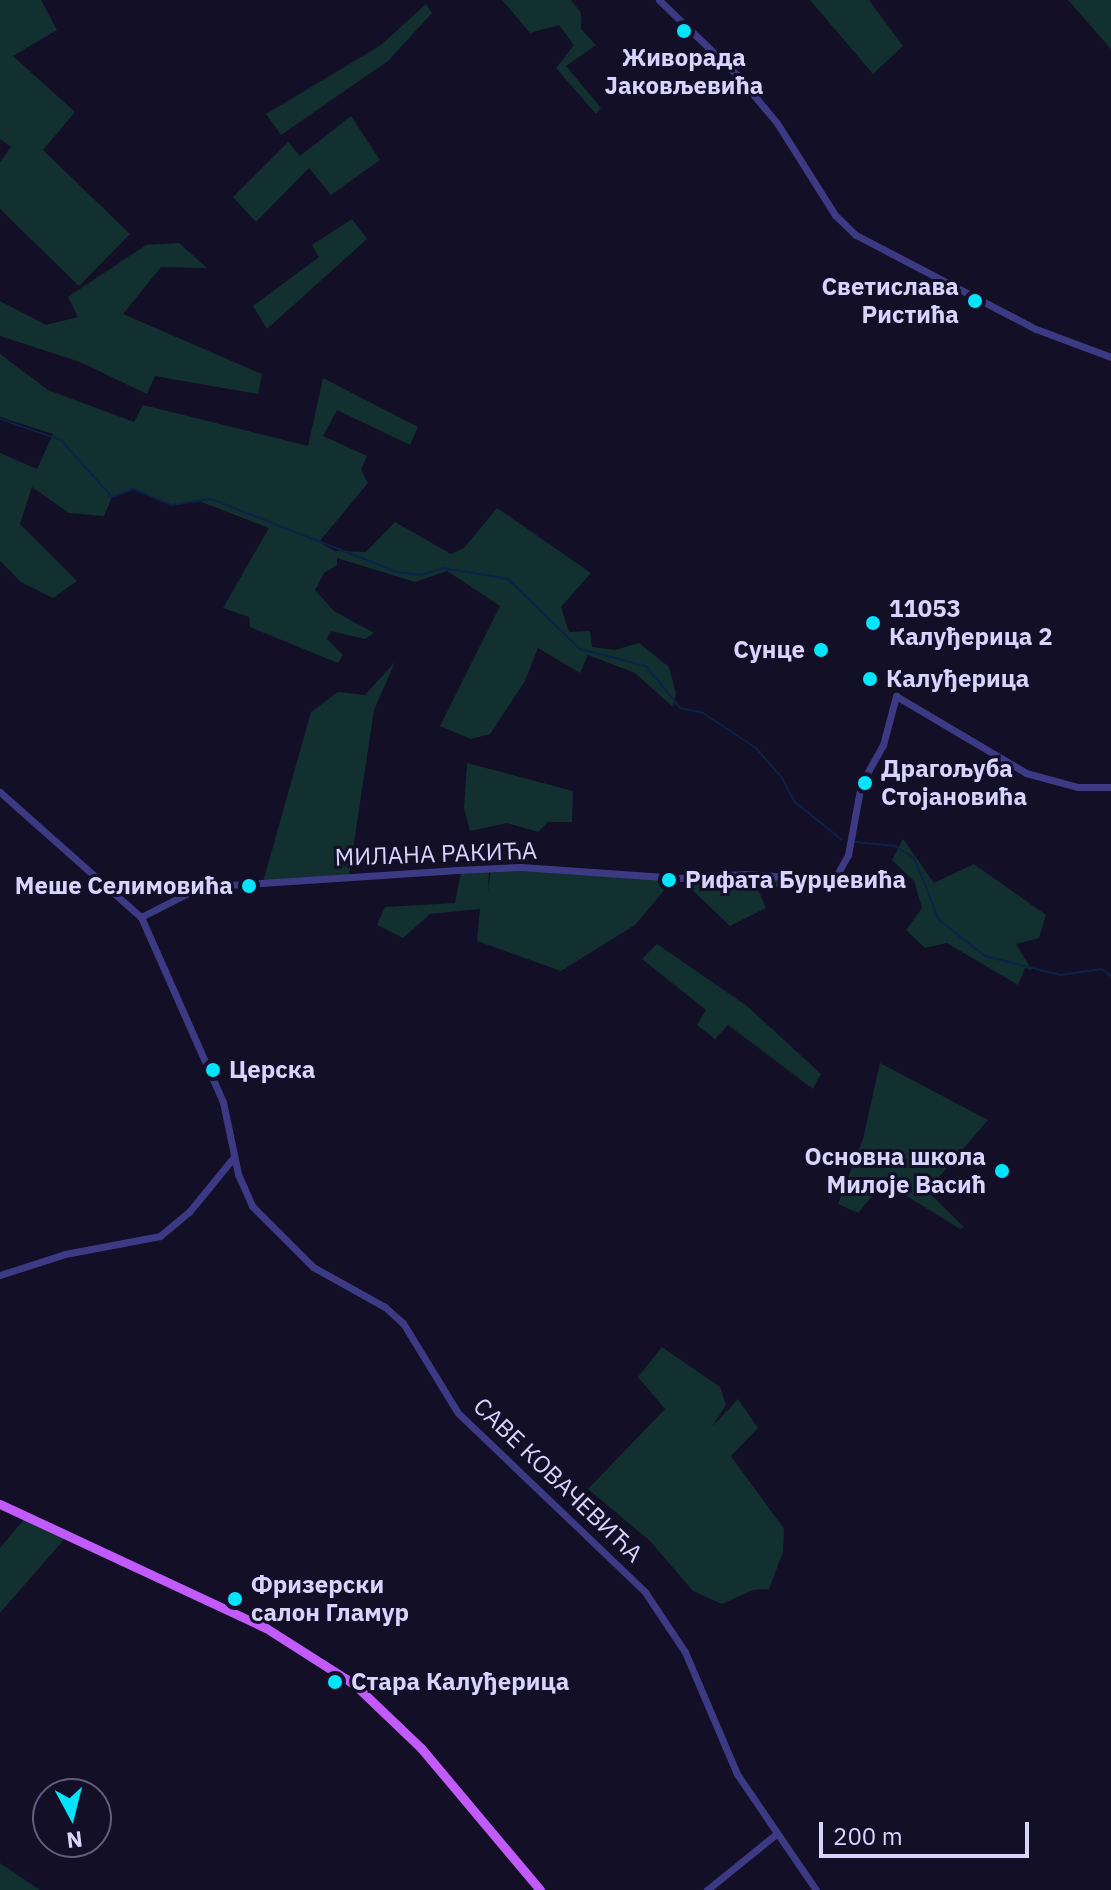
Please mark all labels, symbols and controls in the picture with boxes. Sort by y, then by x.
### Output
marker: Живорада Јаковљевића [675,22,693,40]
place label: Живорада Јаковљевића [605,44,763,100]
place label: Светислава Ристића [821,273,959,329]
marker: Светислава Ристића [966,292,984,310]
place label: 11053 Калуђерица 2 [889,595,1053,651]
marker: 11053 Калуђерица 2 [864,614,882,632]
place label: Сунце [733,636,805,664]
marker: Сунце [812,641,830,659]
place label: Калуђерица [886,665,1030,693]
marker: Калуђерица [861,670,879,688]
place label: Драгољуба Стојановића [881,755,1027,811]
marker: Драгољуба Стојановића [856,774,874,792]
street label: МИЛАНА РАКИЋА [334,836,538,872]
place label: Рифата Бурџевића [685,866,906,894]
marker: Рифата Бурџевића [660,871,678,889]
place label: Меше Селимовића [15,872,233,900]
marker: Меше Селимовића [240,877,258,895]
place label: Церска [229,1056,315,1084]
marker: Церска [204,1061,222,1079]
place label: Основна школа Милоје Васић [805,1143,986,1199]
marker: Основна школа Милоје Васић [993,1162,1011,1180]
street label: САВЕ КОВАЧЕВИЋА [467,1392,649,1568]
place label: Фризерски салон Гламур [251,1571,409,1627]
marker: Фризерски салон Гламур [226,1590,244,1608]
place label: Стара Калуђерица [351,1668,569,1696]
marker: Стара Калуђерица [326,1673,344,1691]
north arrow [32,1778,112,1858]
scale bar [823,1806,1033,1856]
text: 200 m [833,1820,903,1852]
text: N [65,1825,84,1856]

